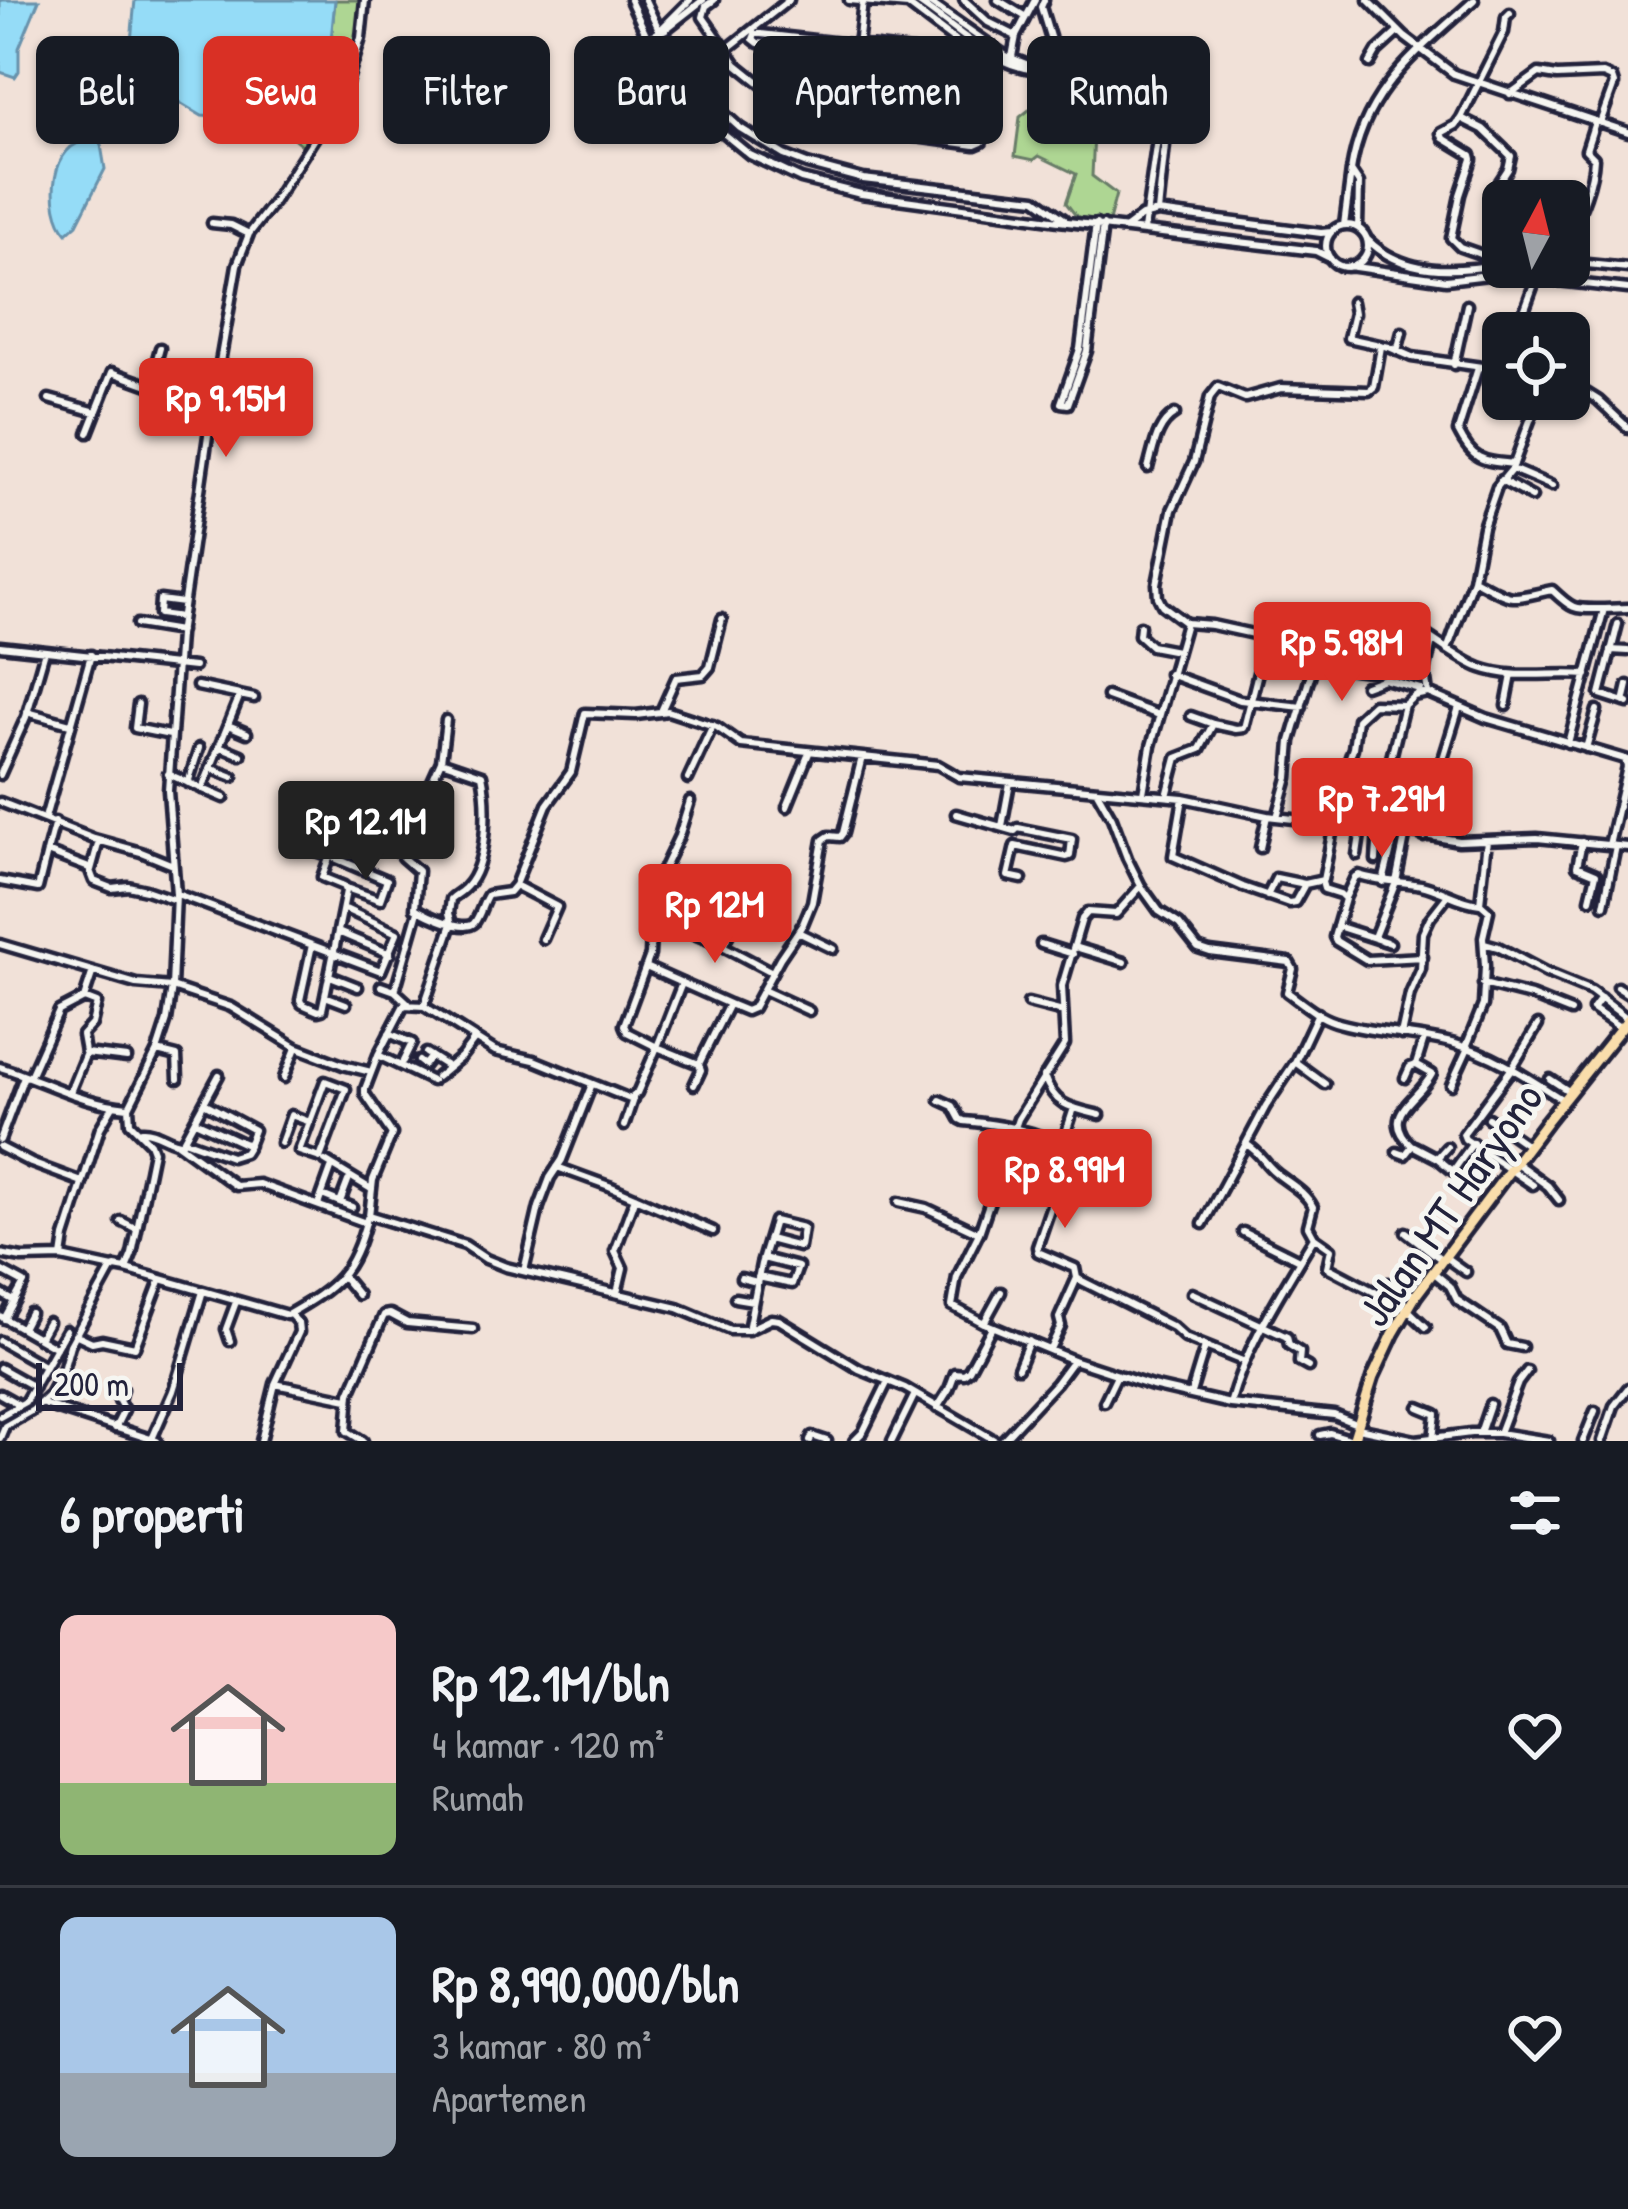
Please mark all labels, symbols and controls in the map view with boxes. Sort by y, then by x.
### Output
chip: Beli [36,36,179,144]
chip: Sewa [203,36,359,144]
chip: Filter [383,36,550,144]
chip: Baru [574,36,729,144]
chip: Apartemen [753,36,1003,144]
chip: Rumah [1027,36,1210,144]
north arrow [1482,180,1590,288]
map controls [1482,180,1590,420]
button: locate [1482,312,1590,420]
pin: Rp 9.15M [102,358,350,460]
text: Rp 9.15M [166,370,286,423]
pin: Rp 5.98M [1218,602,1466,704]
text: Rp 5.98M [1281,614,1403,667]
pin: Rp 7.29M [1258,758,1506,860]
text: Rp 7.29M [1319,770,1445,823]
pin: Rp 12.1M [242,781,490,883]
text: Rp 12.1M [305,793,427,846]
pin: Rp 12M [617,864,813,966]
text: Rp 12M [666,876,764,929]
street label: Jalan MT Haryono [1343,1070,1556,1338]
pin: Rp 8.99M [941,1129,1189,1231]
text: Rp 8.99M [1005,1141,1125,1194]
scale bar [36,1357,183,1410]
text: 200 m [54,1362,129,1406]
text: 6 properti [60,1479,245,1548]
icon: filters [1502,1480,1568,1546]
text: Rp 12.1M/bln [432,1648,670,1717]
icon: home [156,1663,300,1807]
icon: heart [1502,1702,1568,1768]
text: 4 kamar · 120 m² [432,1717,664,1770]
text: Rumah [432,1770,524,1823]
text: Rp 8,990,000/bln [432,1949,739,2018]
icon: home [156,1965,300,2109]
icon: heart [1502,2004,1568,2070]
text: 3 kamar · 80 m² [432,2018,651,2071]
text: Apartemen [432,2071,587,2124]

